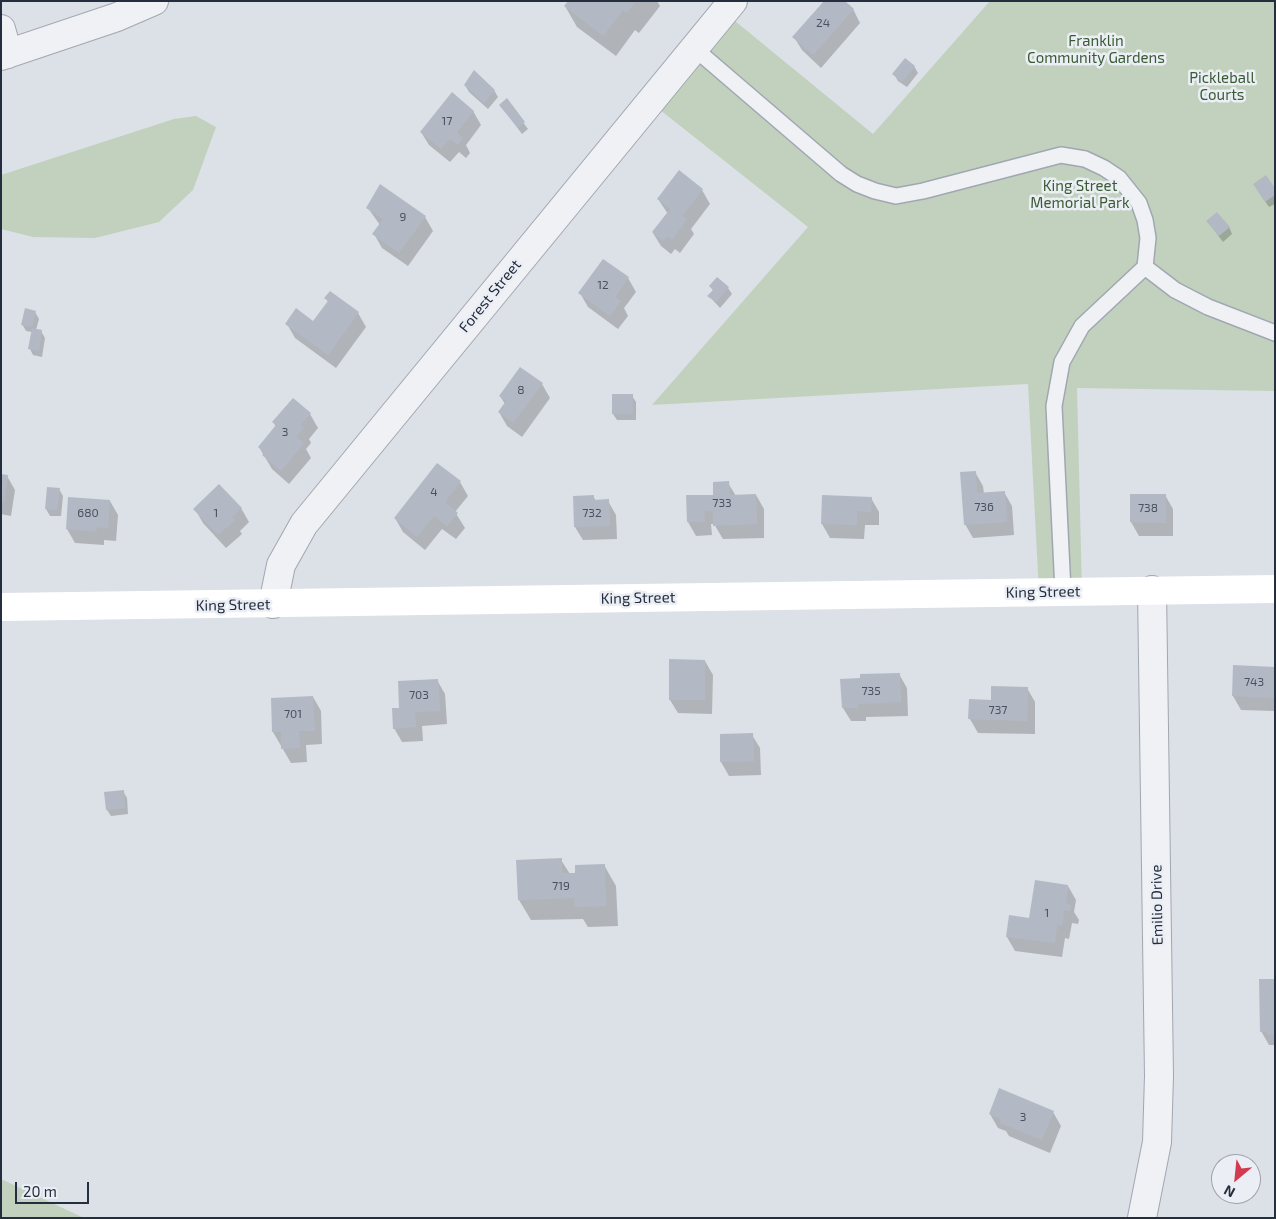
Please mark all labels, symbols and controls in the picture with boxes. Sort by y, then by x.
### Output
house number: 24 [816,16,830,30]
park label: Franklin Community Gardens [1027,32,1165,67]
park label: Pickleball Courts [1189,69,1255,104]
house number: 17 [442,114,452,128]
park label: King Street Memorial Park [1030,177,1130,212]
house number: 9 [400,210,406,224]
street label: Forest Street [455,256,525,336]
house number: 12 [597,278,609,292]
house number: 8 [517,383,525,397]
house number: 3 [282,425,288,439]
house number: 4 [430,485,438,499]
house number: 733 [712,496,732,510]
house number: 736 [974,500,994,514]
house number: 738 [1138,501,1158,515]
house number: 680 [77,506,99,520]
house number: 1 [214,506,218,520]
house number: 732 [582,506,602,520]
street label: King Street [1005,582,1081,602]
street label: King Street [600,588,676,608]
street label: King Street [195,595,271,615]
house number: 743 [1244,675,1264,689]
house number: 735 [861,684,881,698]
house number: 703 [409,688,429,702]
house number: 737 [989,703,1007,717]
house number: 701 [284,707,302,721]
street label: Emilio Drive [1147,864,1167,946]
house number: 719 [552,879,570,893]
house number: 1 [1045,906,1049,920]
house number: 3 [1020,1110,1026,1124]
north arrow [1211,1154,1261,1204]
scale bar [18,1172,91,1204]
text: 20 m [23,1182,57,1200]
text: N [1221,1182,1238,1202]

